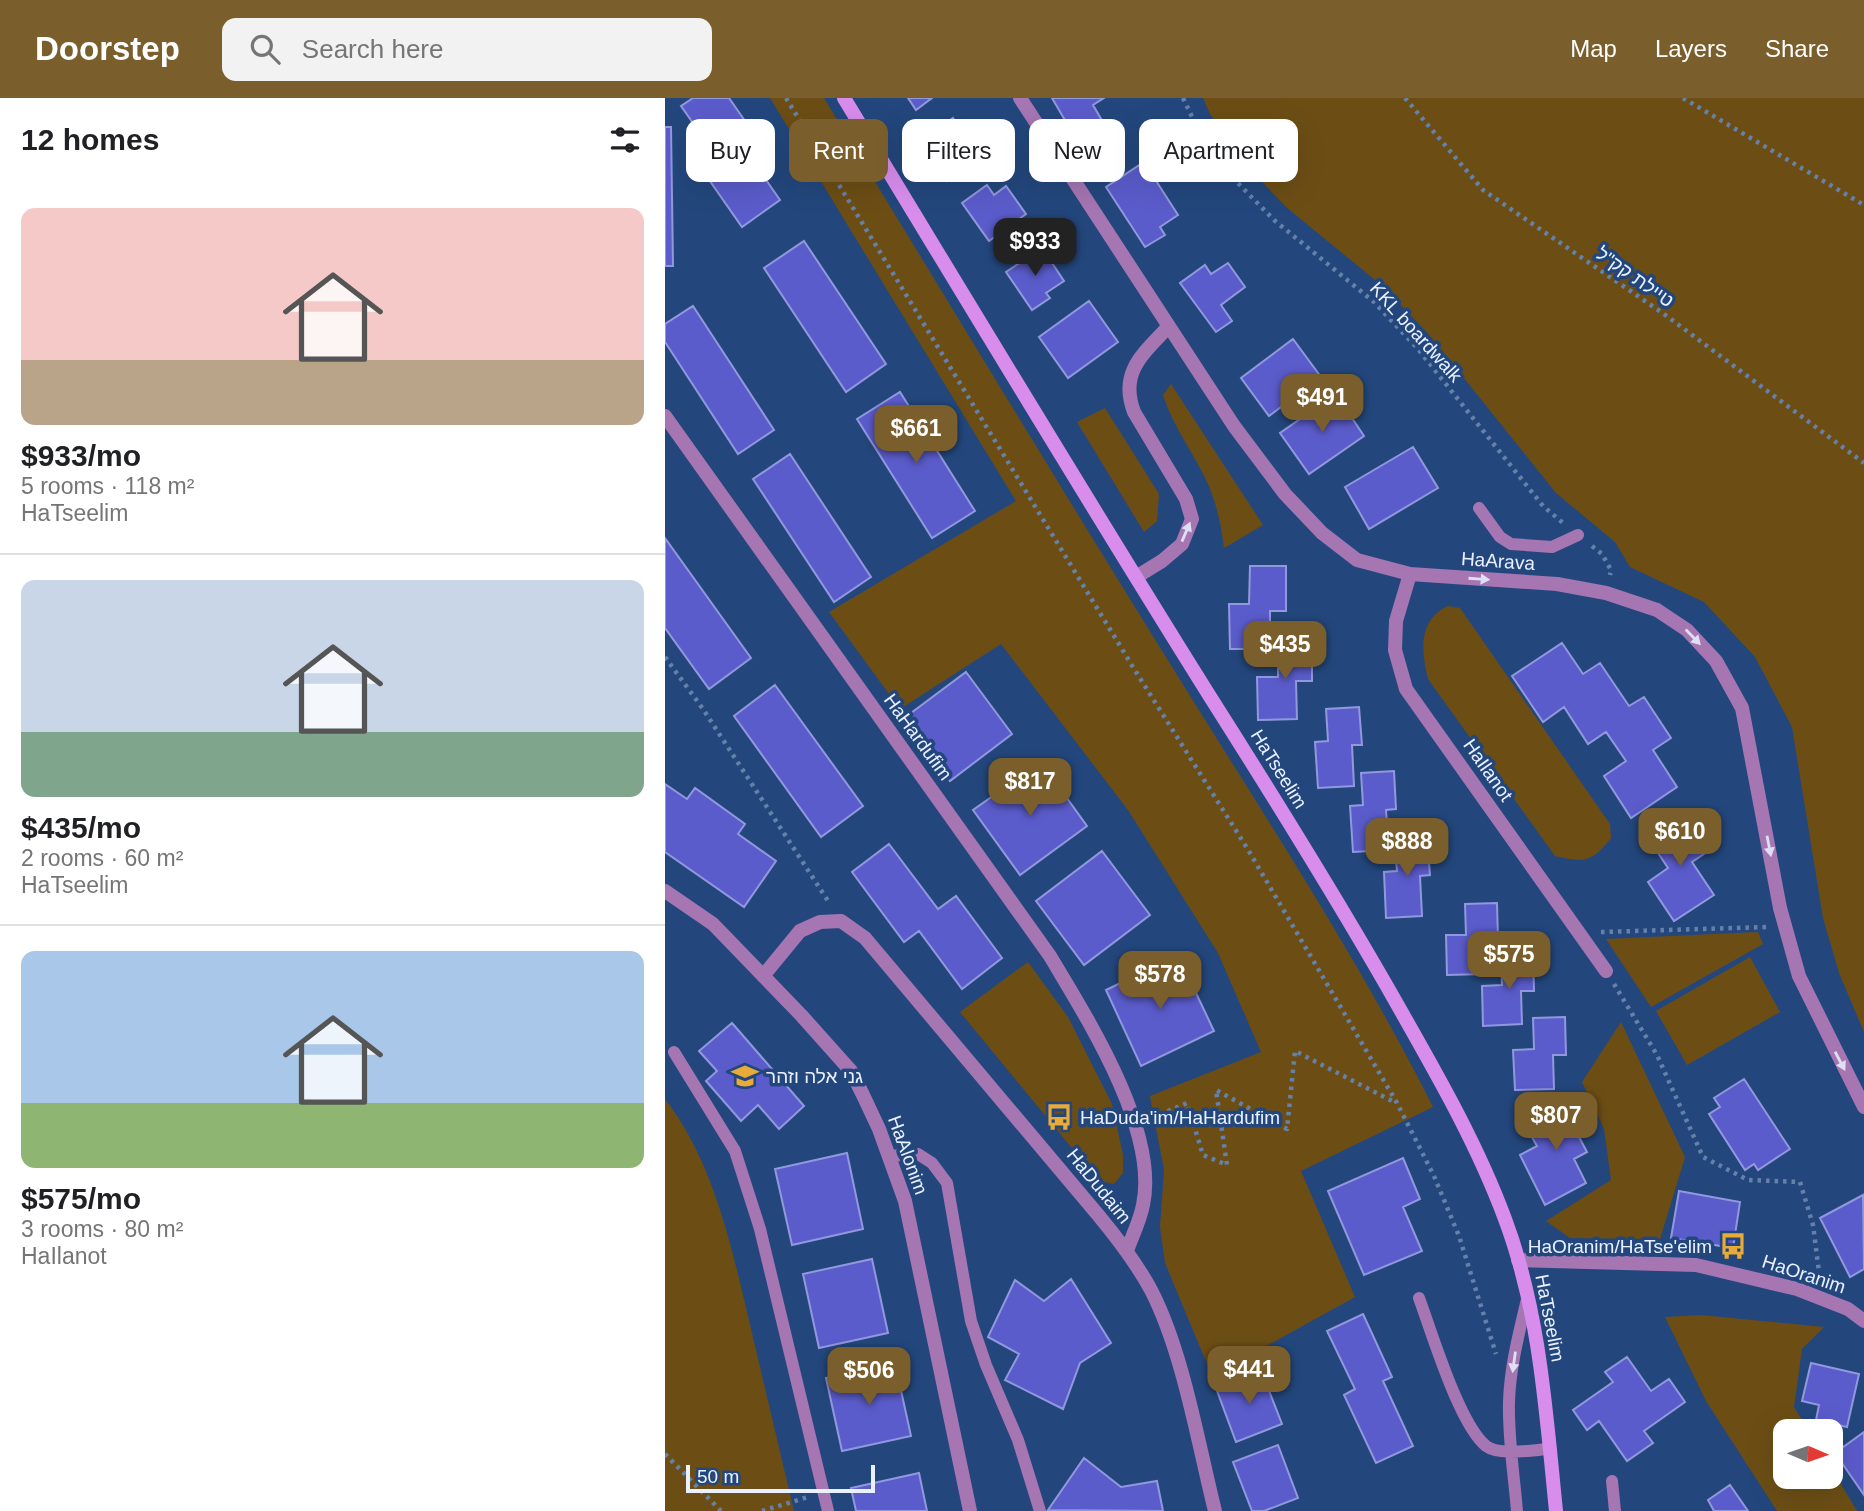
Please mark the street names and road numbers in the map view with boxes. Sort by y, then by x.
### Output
street label: טיילת קק"ל [1592,243,1678,311]
street label: KKL boardwalk [1366,278,1467,387]
street label: HaArava [1460,548,1536,574]
street label: HaHardufim [880,690,956,784]
street label: HaTseelim [1247,726,1311,812]
street label: HaIlanot [1459,735,1517,806]
street label: HaAlonim [884,1113,932,1197]
street label: HaDudaim [1063,1145,1135,1227]
street label: HaOranim [1760,1251,1848,1297]
street label: HaTseelim [1531,1272,1569,1364]

